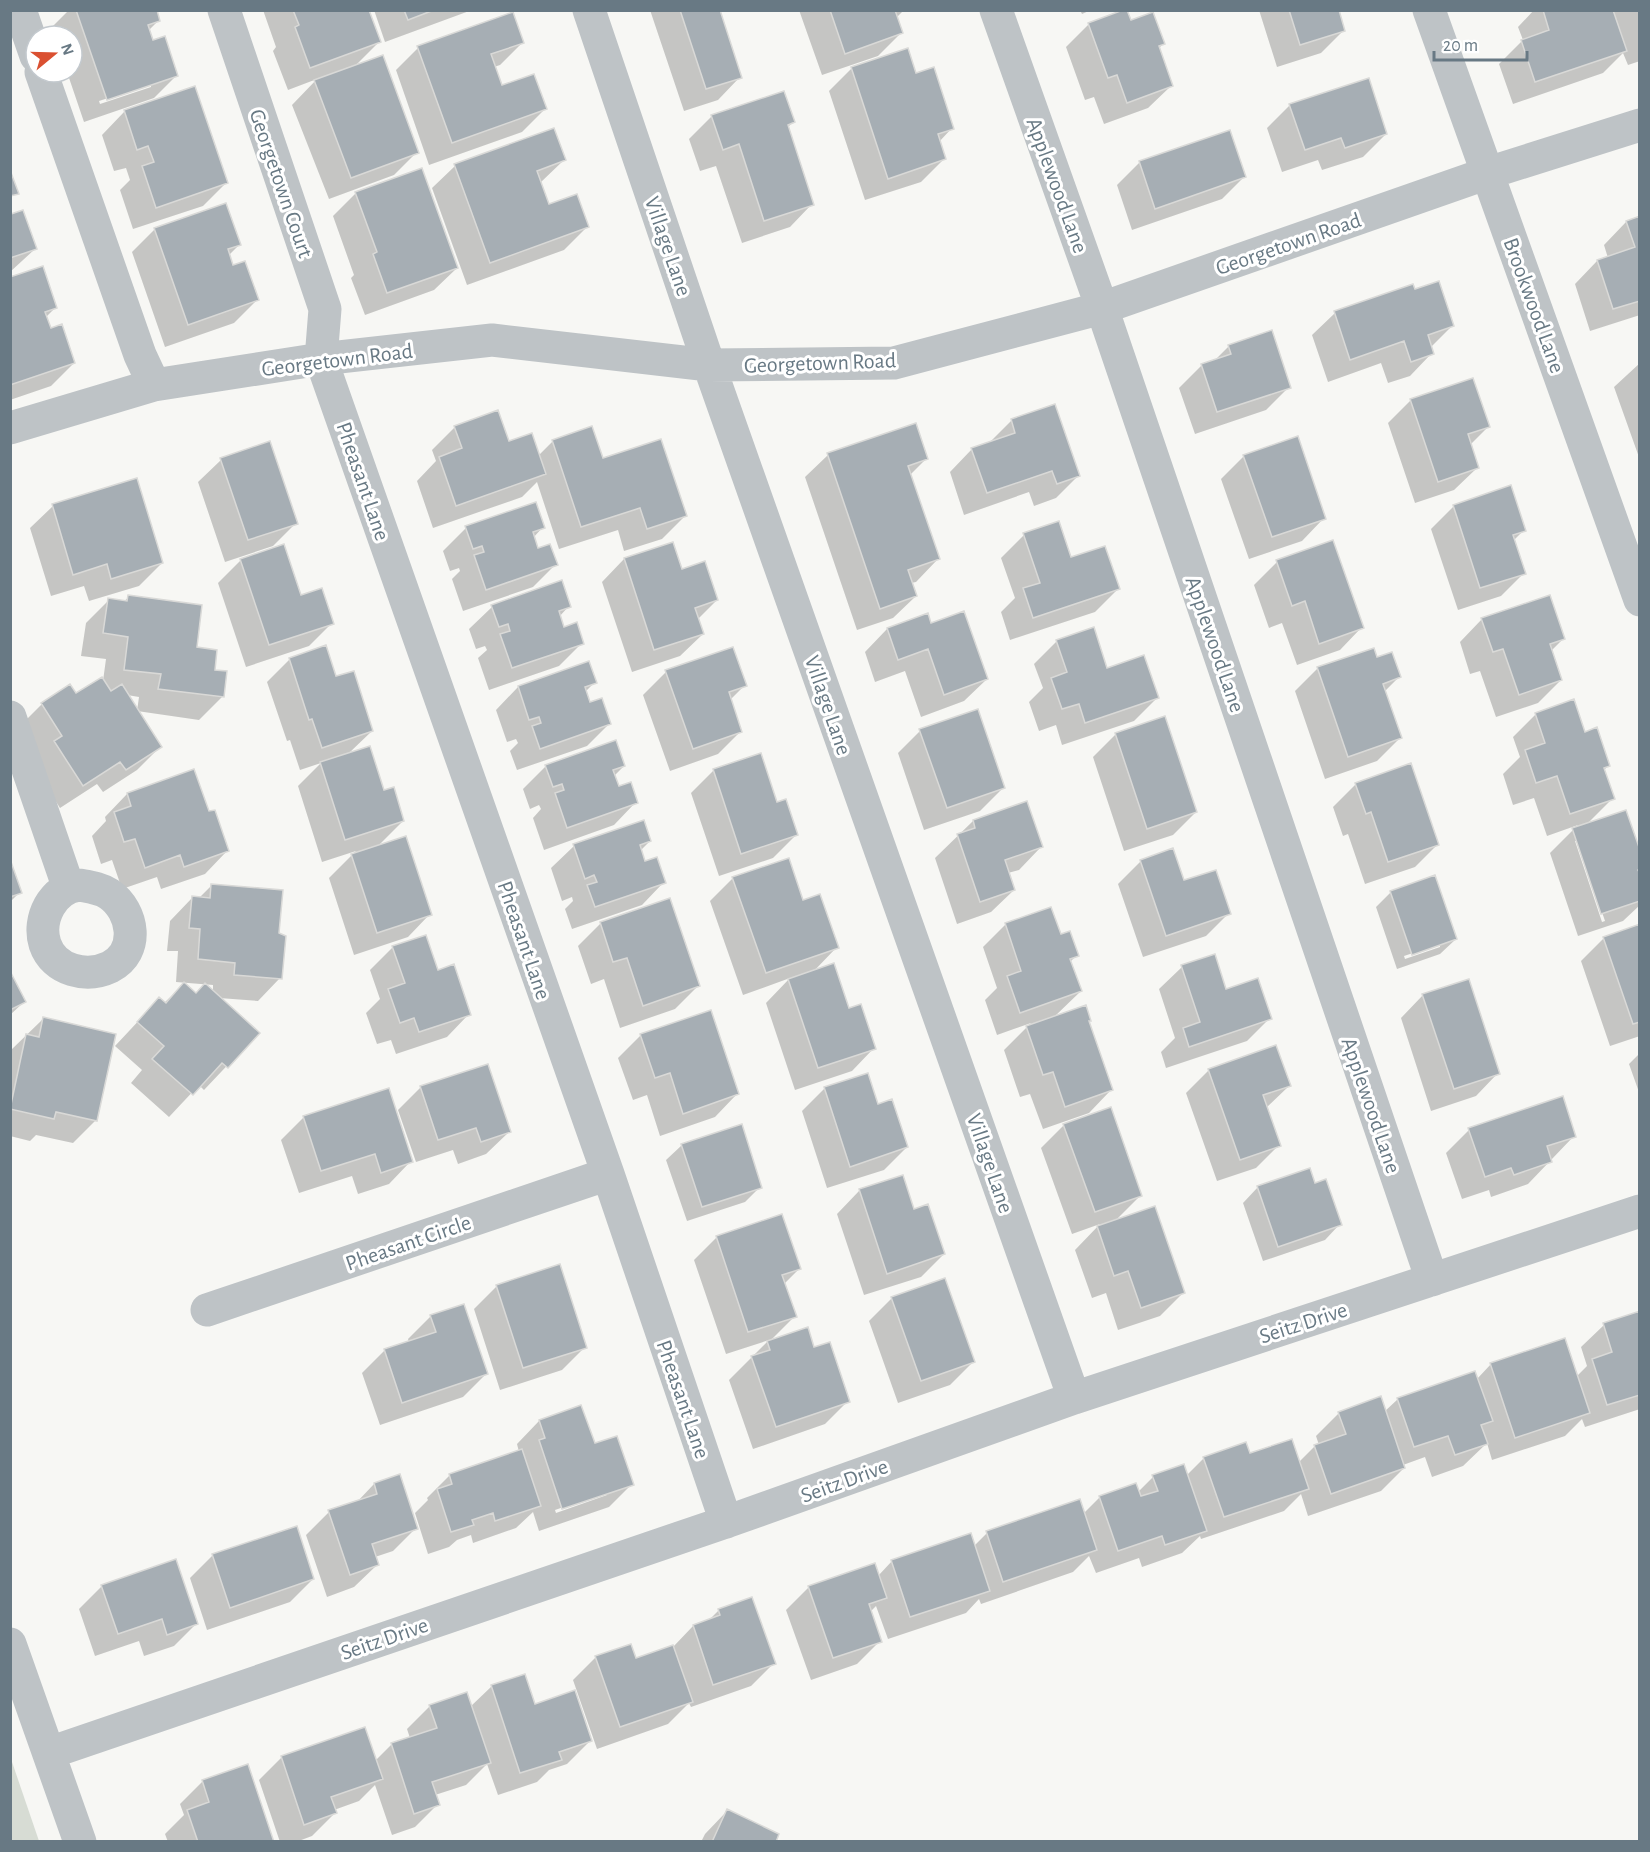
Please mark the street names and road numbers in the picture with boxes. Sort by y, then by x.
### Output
street label: Georgetown Court [245,106,317,260]
street label: Applewood Lane [1022,115,1092,256]
street label: Village Lane [641,194,695,299]
street label: Georgetown Road [1213,209,1364,279]
street label: Brookwood Lane [1499,235,1569,376]
street label: Georgetown Road [260,340,414,380]
street label: Georgetown Road [744,349,896,377]
street label: Pheasant Lane [332,419,394,543]
street label: Applewood Lane [1182,574,1249,715]
street label: Village Lane [801,653,855,758]
street label: Pheasant Lane [493,878,555,1002]
street label: Applewood Lane [1338,1035,1405,1176]
street label: Village Lane [963,1111,1017,1216]
street label: Pheasant Circle [343,1211,474,1275]
street label: Seitz Drive [1257,1298,1350,1347]
street label: Pheasant Lane [652,1337,714,1461]
street label: Seitz Drive [798,1455,891,1507]
street label: Seitz Drive [338,1614,431,1664]

